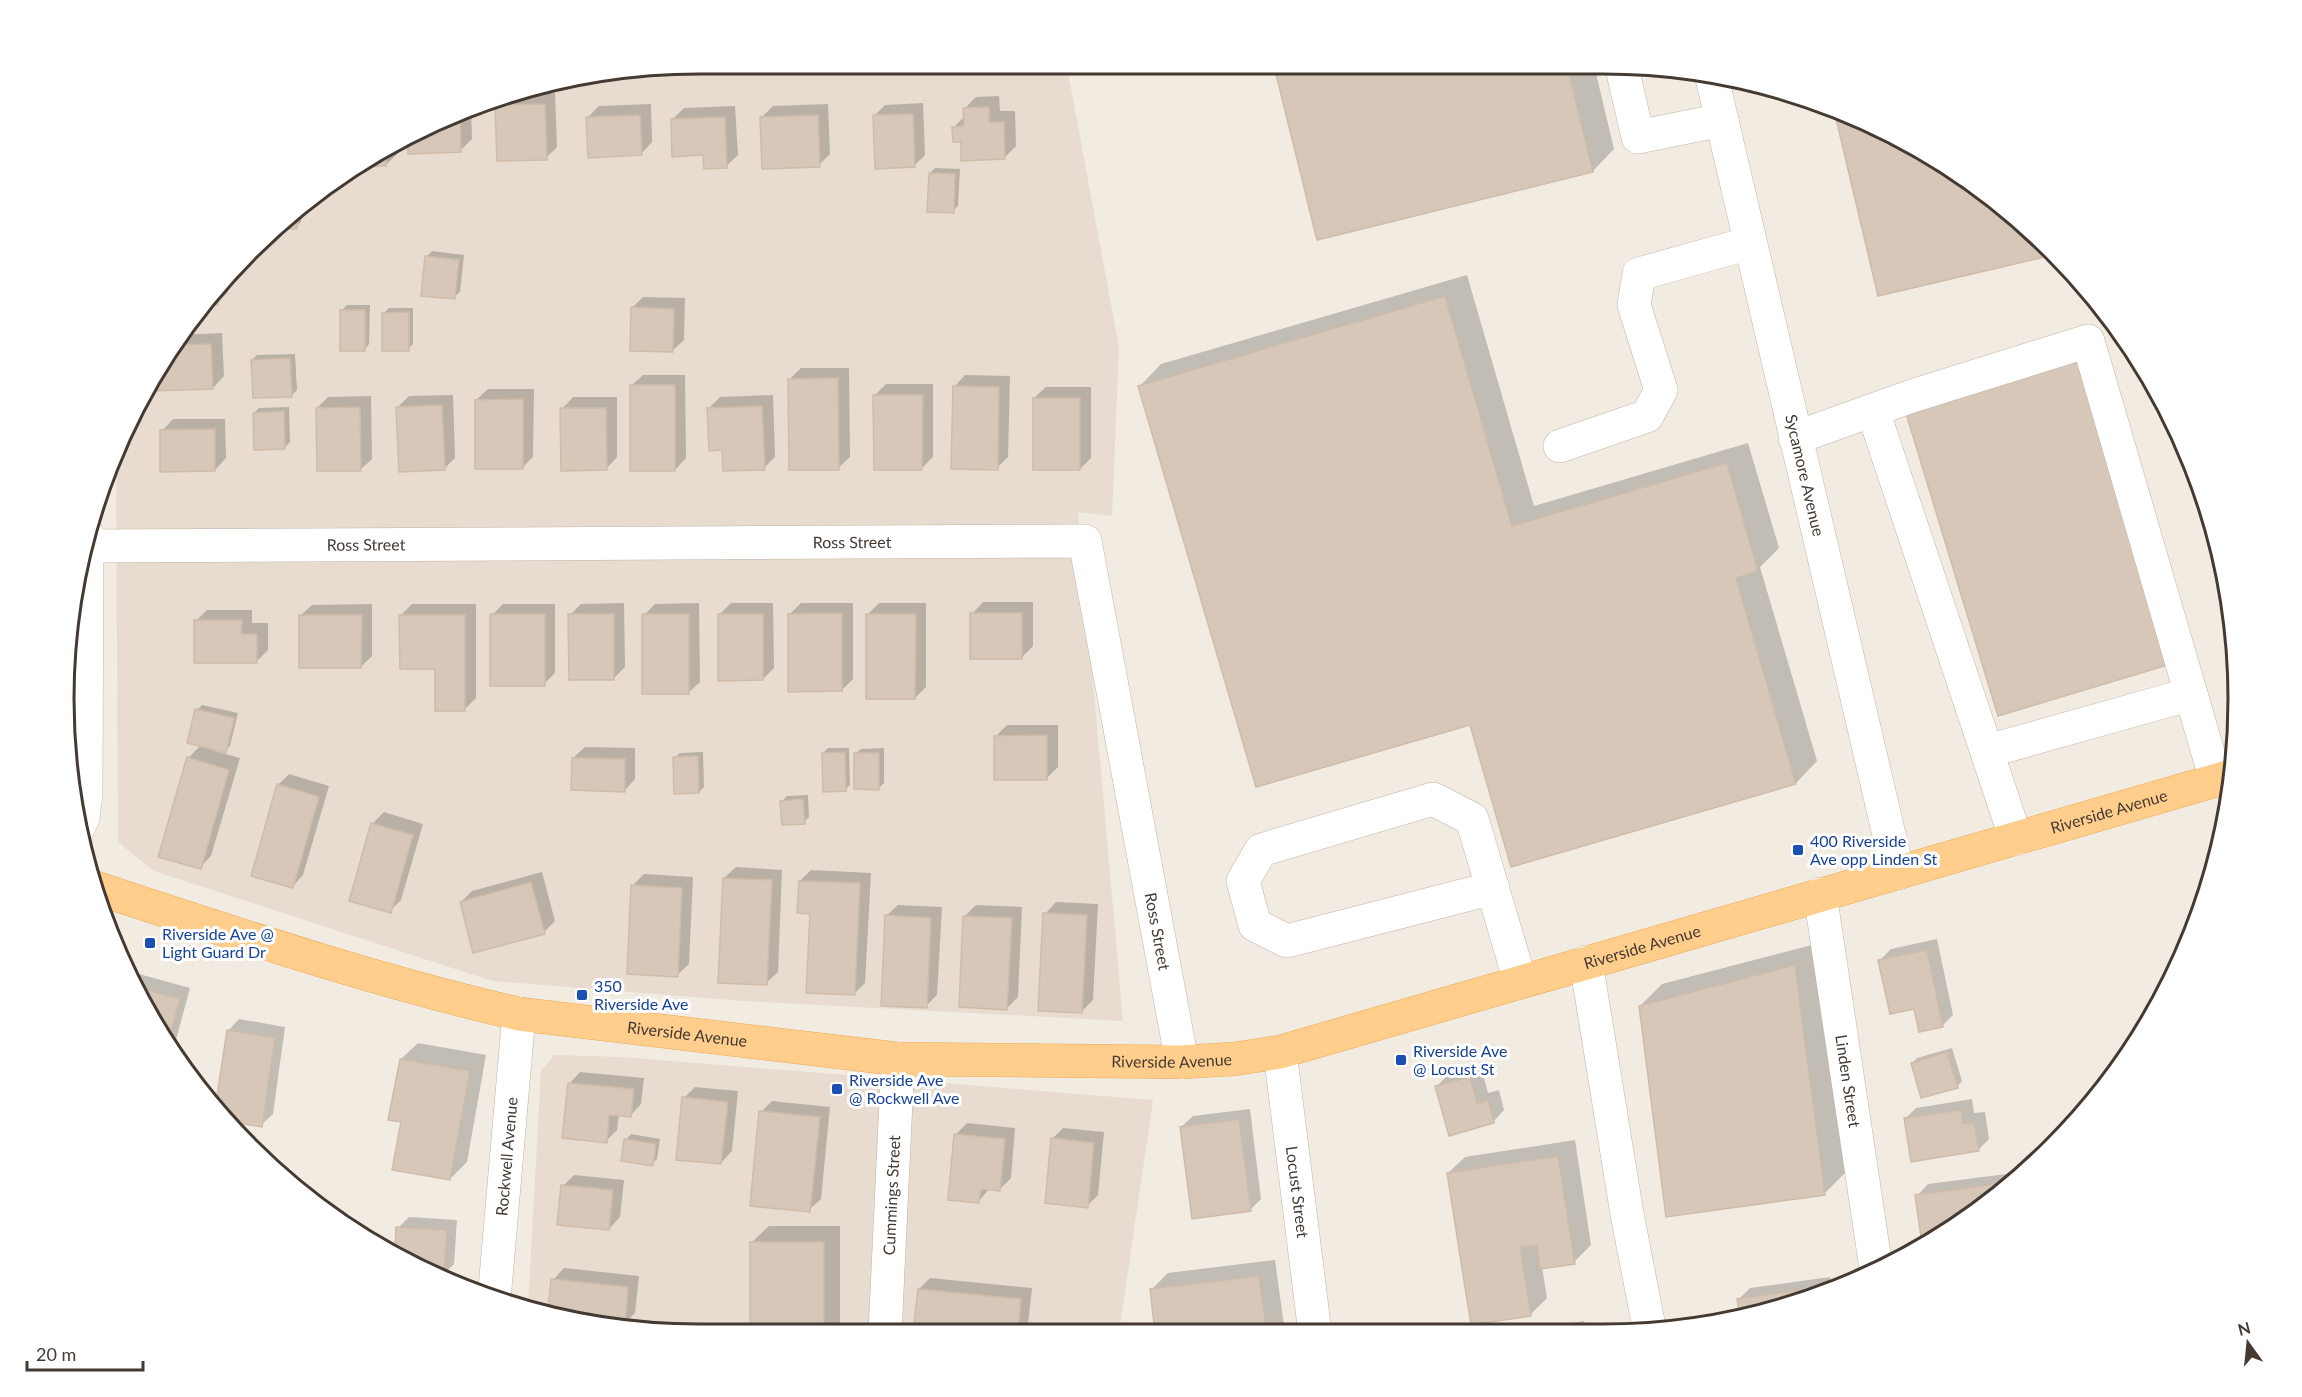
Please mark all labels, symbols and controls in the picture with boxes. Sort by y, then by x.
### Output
street label: Sycamore Avenue [1782,412,1829,538]
street label: Ross Street [813,532,892,551]
street label: Ross Street [327,534,406,554]
street label: Riverside Avenue [2048,785,2169,837]
place label: 400 Riverside Ave opp Linden St [1810,831,1938,868]
marker: 400 Riverside Ave opp Linden St [1791,843,1805,857]
street label: Ross Street [1142,891,1175,972]
street label: Riverside Avenue [1581,920,1703,972]
place label: Riverside Ave @ Light Guard Dr [162,924,274,961]
marker: Riverside Ave @ Light Guard Dr [143,936,157,950]
place label: 350 Riverside Ave [594,976,688,1013]
marker: 350 Riverside Ave [575,988,589,1002]
street label: Riverside Avenue [626,1017,748,1050]
street label: Linden Street [1832,1033,1865,1129]
place label: Riverside Ave @ Locust St [1413,1041,1507,1078]
street label: Riverside Avenue [1111,1049,1232,1071]
marker: Riverside Ave @ Locust St [1394,1053,1408,1067]
place label: Riverside Ave @ Rockwell Ave [849,1070,960,1107]
marker: Riverside Ave @ Rockwell Ave [830,1082,844,1096]
street label: Rockwell Avenue [491,1096,521,1217]
street label: Cummings Street [879,1134,903,1256]
street label: Locust Street [1283,1145,1313,1239]
north arrow [2218,1313,2278,1373]
text: N [2236,1317,2252,1339]
scale bar [27,1334,142,1372]
text: 20 m [36,1343,76,1365]

